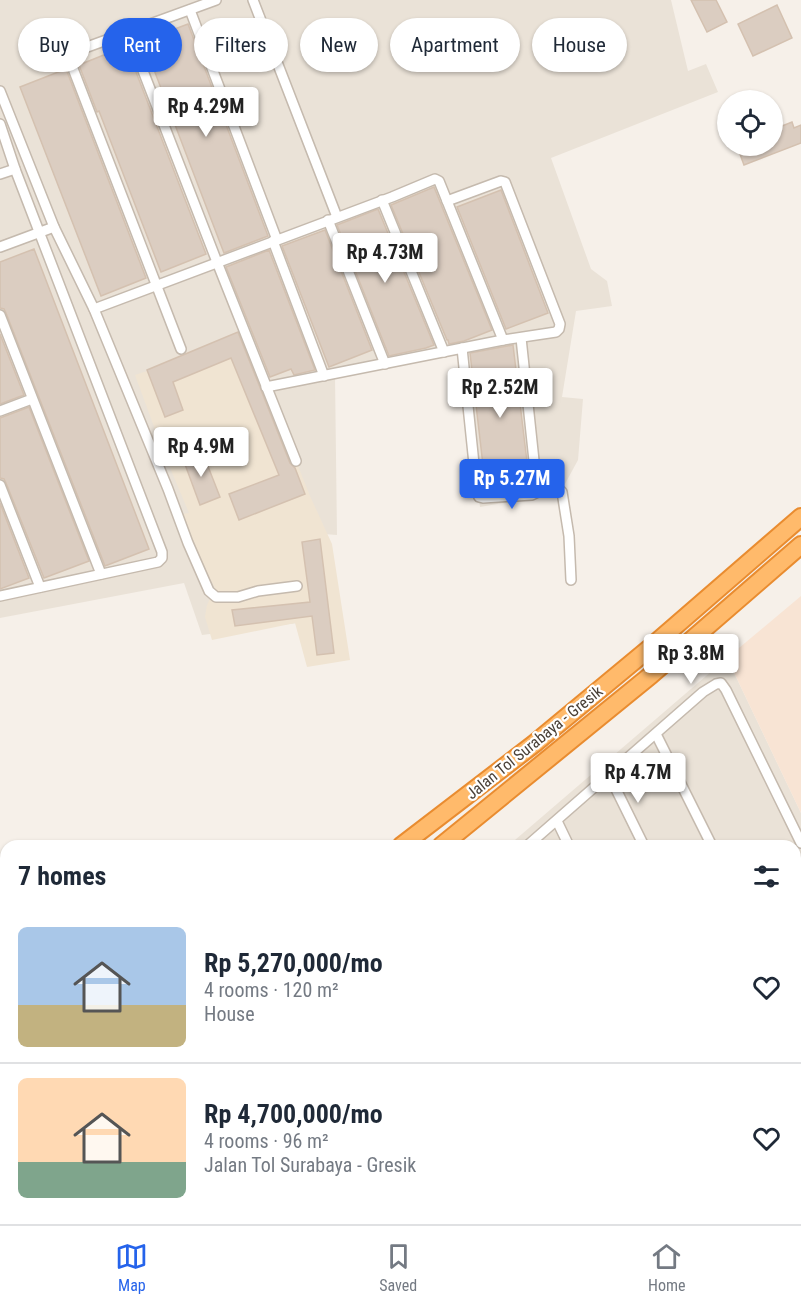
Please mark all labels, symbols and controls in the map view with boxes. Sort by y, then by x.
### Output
chip: Buy [18,18,90,72]
chip: Rent [102,18,182,72]
chip: Filters [194,18,288,72]
chip: New [300,18,378,72]
chip: Apartment [390,18,520,72]
chip: House [532,18,627,72]
pin: Rp 4.29M [144,87,268,138]
map controls [717,90,783,156]
button: locate [717,90,783,156]
text: Rp 4.29M [168,94,244,118]
pin: Rp 4.73M [323,233,447,284]
text: Rp 4.73M [347,240,423,264]
pin: Rp 2.52M [438,368,562,419]
text: Rp 2.52M [462,375,538,399]
pin: Rp 4.9M [146,427,256,478]
text: Rp 4.9M [168,434,234,458]
pin: Rp 5.27M [450,459,574,510]
text: Rp 5.27M [474,466,550,490]
pin: Rp 3.8M [636,634,746,685]
text: Rp 3.8M [658,641,724,665]
street label: Jalan Tol Surabaya - Gresik [462,681,607,803]
pin: Rp 4.7M [583,753,693,804]
text: Rp 4.7M [605,760,671,784]
icon: filters [750,860,783,893]
text: 7 homes [18,861,106,891]
text: Rp 5,270,000/mo [204,948,383,978]
icon: home [66,951,138,1023]
icon: heart [750,971,783,1004]
text: 4 rooms · 120 m² [204,978,339,1002]
text: House [204,1002,255,1026]
text: Rp 4,700,000/mo [204,1099,383,1129]
icon: home [66,1102,138,1174]
icon: heart [750,1122,783,1155]
text: 4 rooms · 96 m² [204,1129,329,1153]
text: Jalan Tol Surabaya - Gresik [204,1153,416,1177]
tab: Map [115,1240,148,1295]
tab: Saved [379,1240,417,1295]
tab: Home [648,1240,686,1295]

